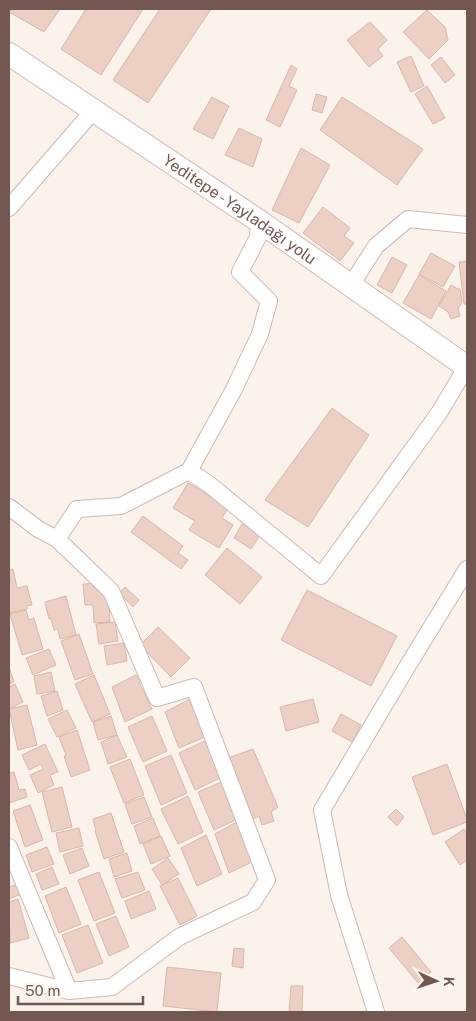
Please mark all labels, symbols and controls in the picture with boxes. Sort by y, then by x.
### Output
street label: Yeditepe - Yayladağı yolu [159,151,320,268]
north arrow [411,956,461,1006]
scale bar [18,974,142,1006]
text: K [441,976,457,987]
text: 50 m [25,982,60,999]

